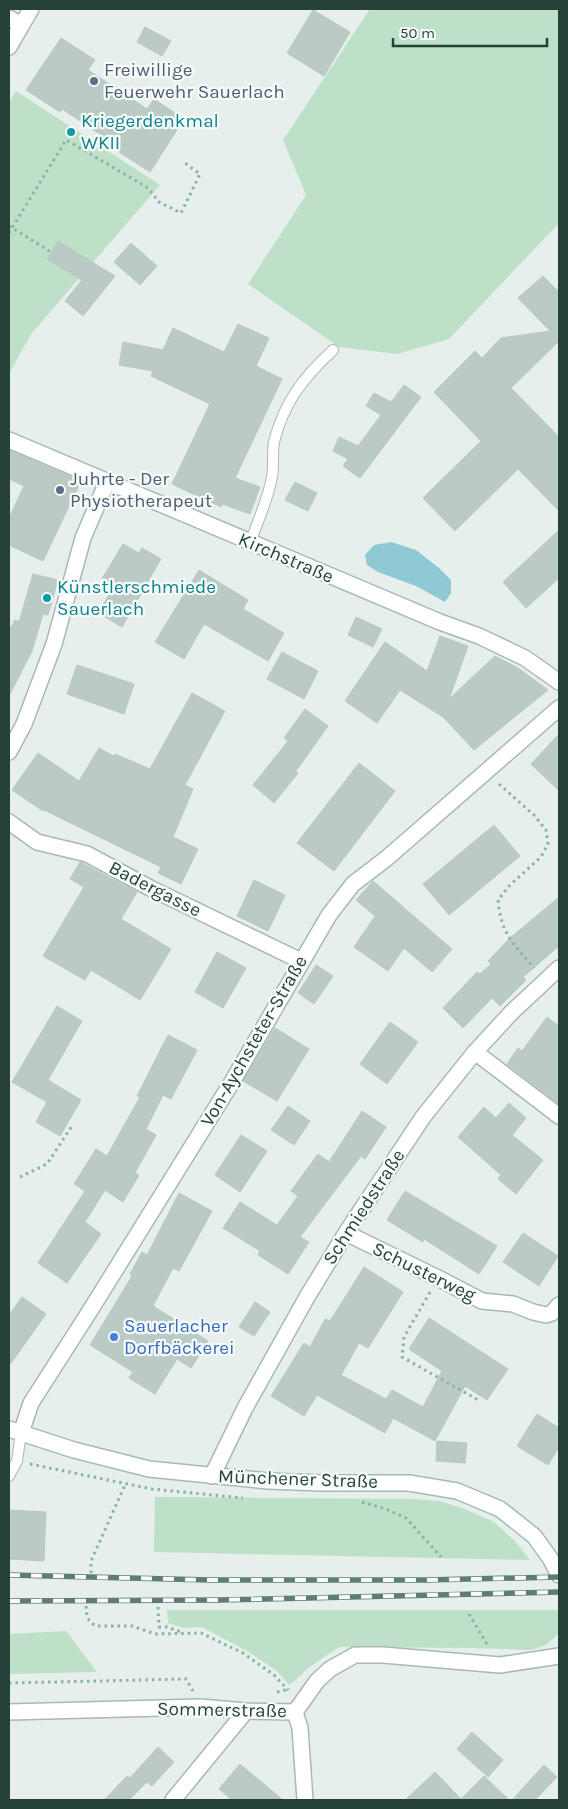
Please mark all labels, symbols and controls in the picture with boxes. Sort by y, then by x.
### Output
scale bar [393,15,547,47]
text: 50 m [400,24,435,42]
place label: Freiwillige Feuerwehr Sauerlach [104,59,285,103]
marker: Freiwillige Feuerwehr Sauerlach [88,75,100,87]
place label: Kriegerdenkmal WKII [81,110,219,154]
marker: Kriegerdenkmal WKII [65,126,77,138]
place label: Juhrte - Der Physiotherapeut [70,468,212,512]
marker: Juhrte - Der Physiotherapeut [54,484,66,496]
street label: Kirchstraße [235,528,337,588]
place label: Künstlerschmiede Sauerlach [57,576,216,620]
marker: Künstlerschmiede Sauerlach [41,592,53,604]
street label: Badergasse [105,856,205,922]
street label: Von-Aychsteter-Straße [196,952,312,1130]
street label: Schmiedstraße [319,1145,409,1269]
street label: Schusterweg [369,1238,480,1307]
place label: Sauerlacher Dorfbäckerei [124,1315,235,1359]
marker: Sauerlacher Dorfbäckerei [108,1331,120,1343]
street label: Münchener Straße [218,1465,378,1493]
street label: Sommerstraße [157,1698,287,1722]

